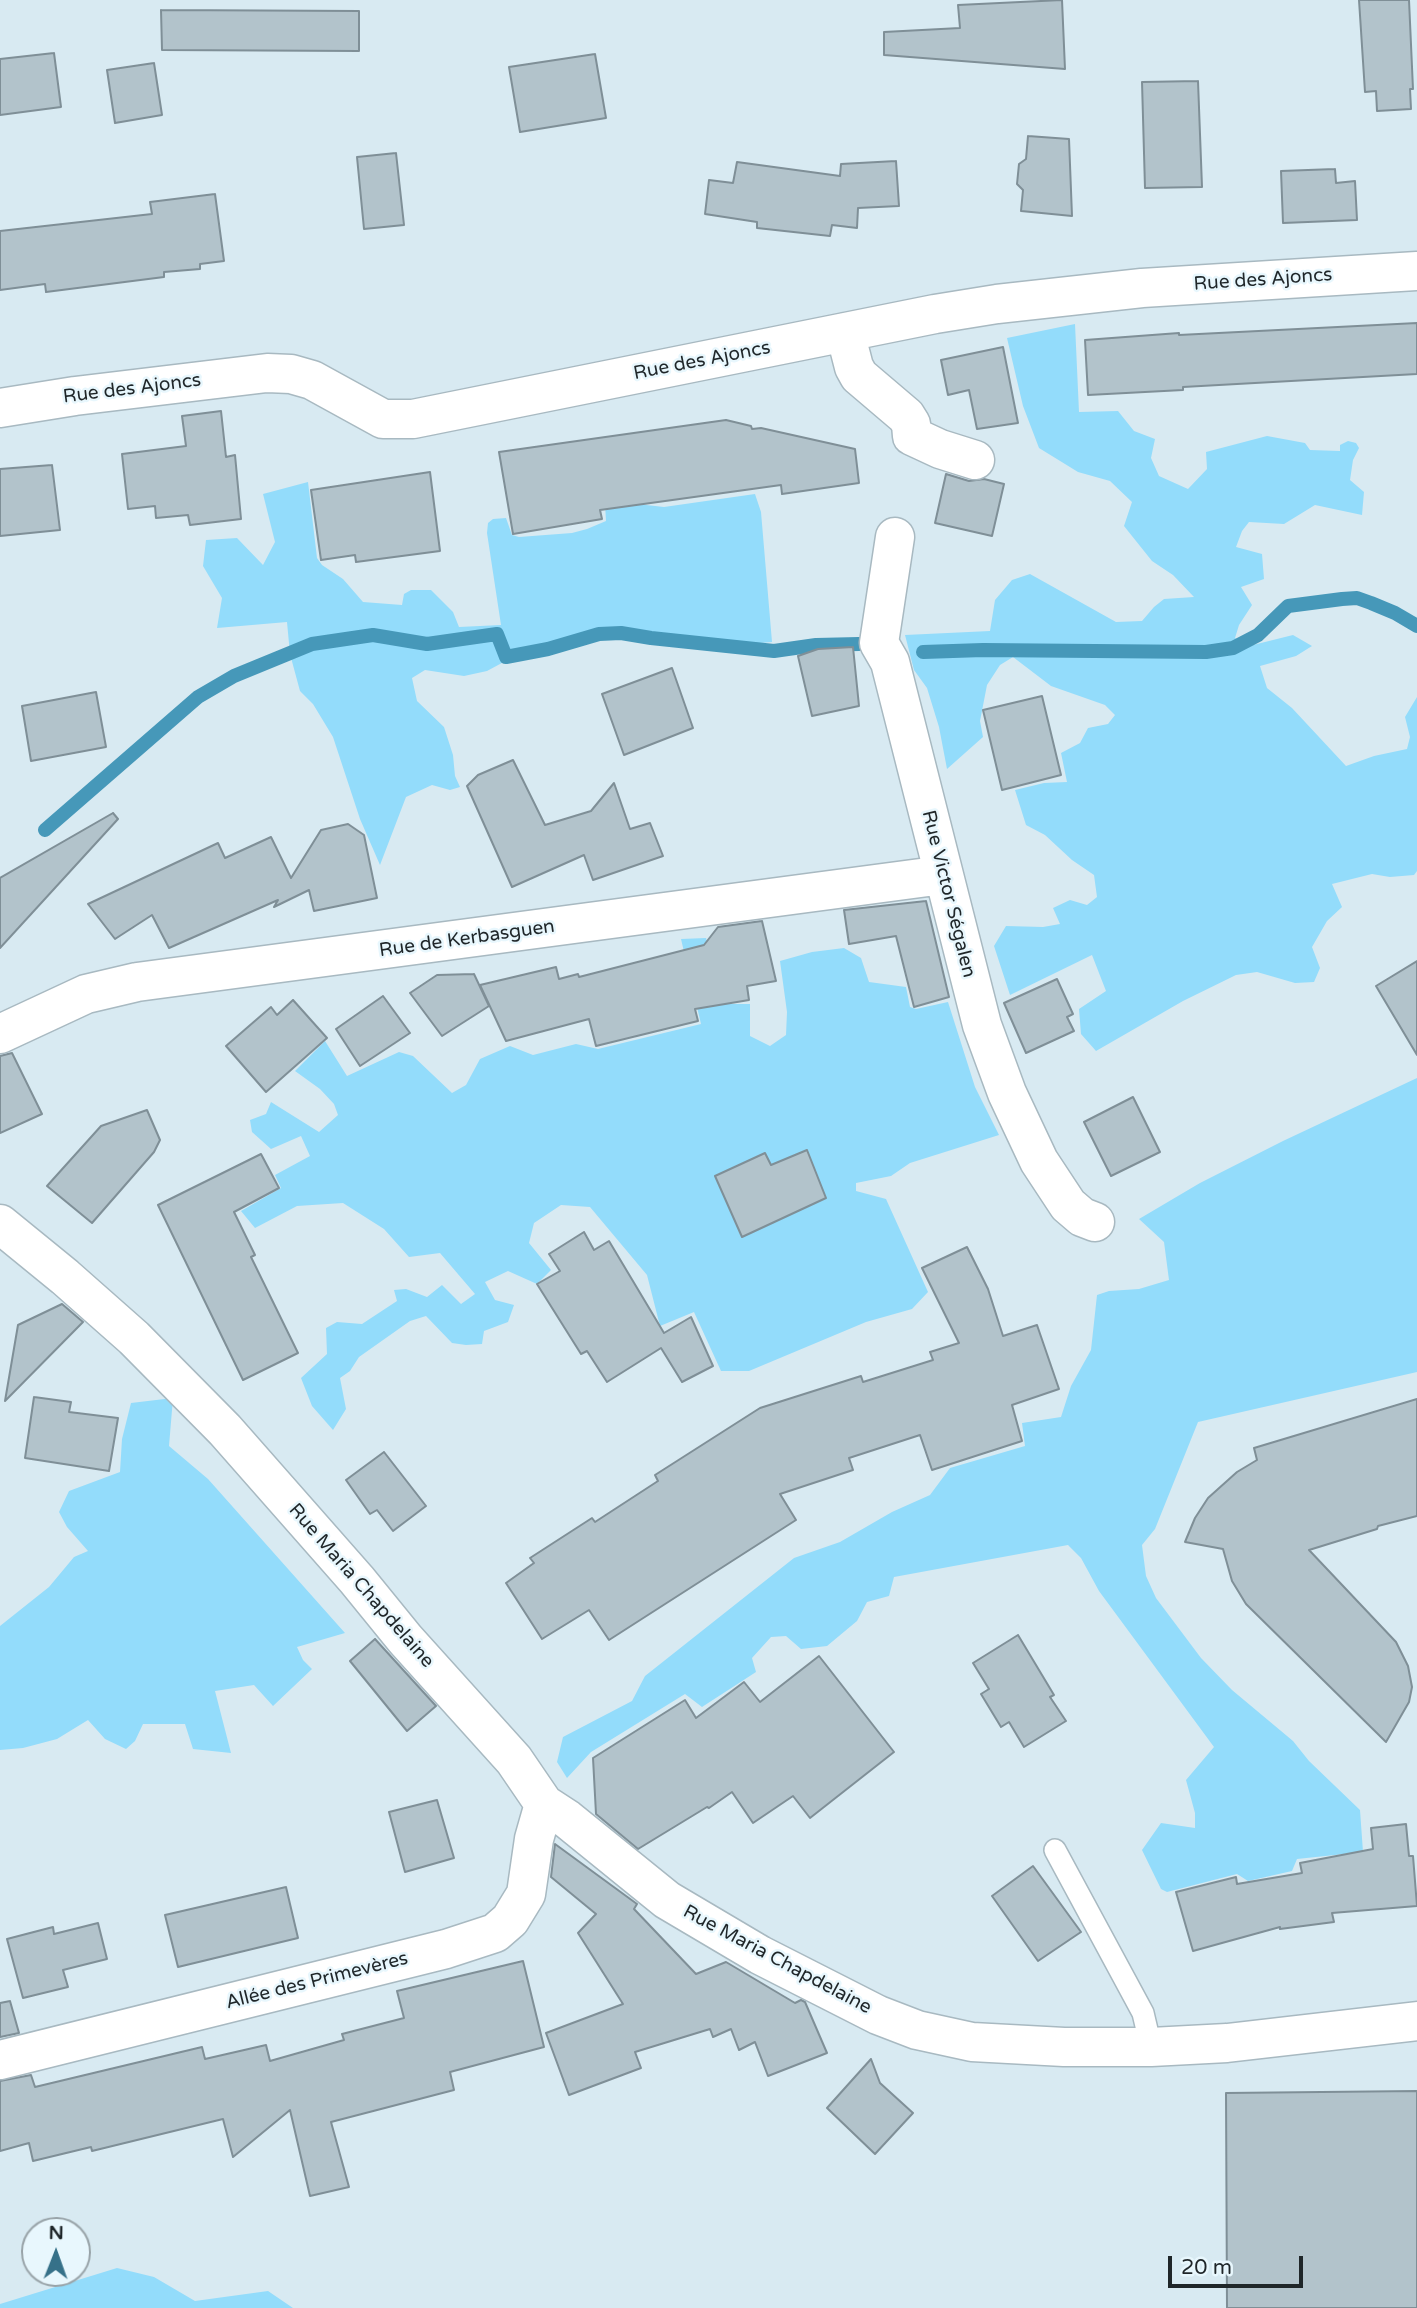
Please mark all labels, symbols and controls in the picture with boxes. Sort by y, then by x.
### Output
street label: Rue des Ajoncs [1193,264,1333,296]
street label: Rue des Ajoncs [632,337,772,385]
street label: Rue des Ajoncs [62,369,202,409]
street label: Rue Victor Ségalen [916,808,980,980]
street label: Rue de Kerbasguen [378,915,556,963]
street label: Rue Maria Chapdelaine [283,1499,439,1673]
street label: Rue Maria Chapdelaine [679,1901,875,2019]
street label: Allée des Primevères [223,1947,411,2015]
north arrow [21,2217,91,2287]
text: N [49,2222,64,2244]
scale bar [1172,2242,1307,2286]
text: 20 m [1181,2255,1232,2280]

